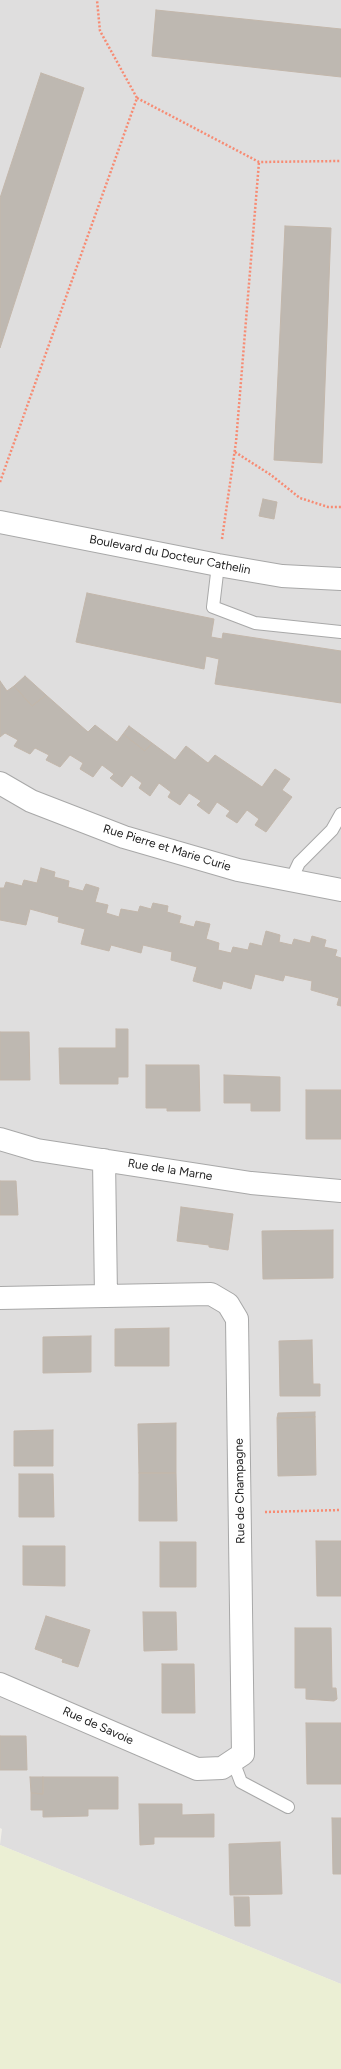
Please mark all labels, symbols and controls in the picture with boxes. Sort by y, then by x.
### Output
street label: Boulevard du Docteur Cathelin [88,532,252,578]
street label: Rue Pierre et Marie Curie [101,822,233,874]
street label: Rue de la Marne [127,1156,213,1184]
street label: Rue de Champagne [232,1438,248,1544]
street label: Rue de Savoie [60,1704,136,1748]

